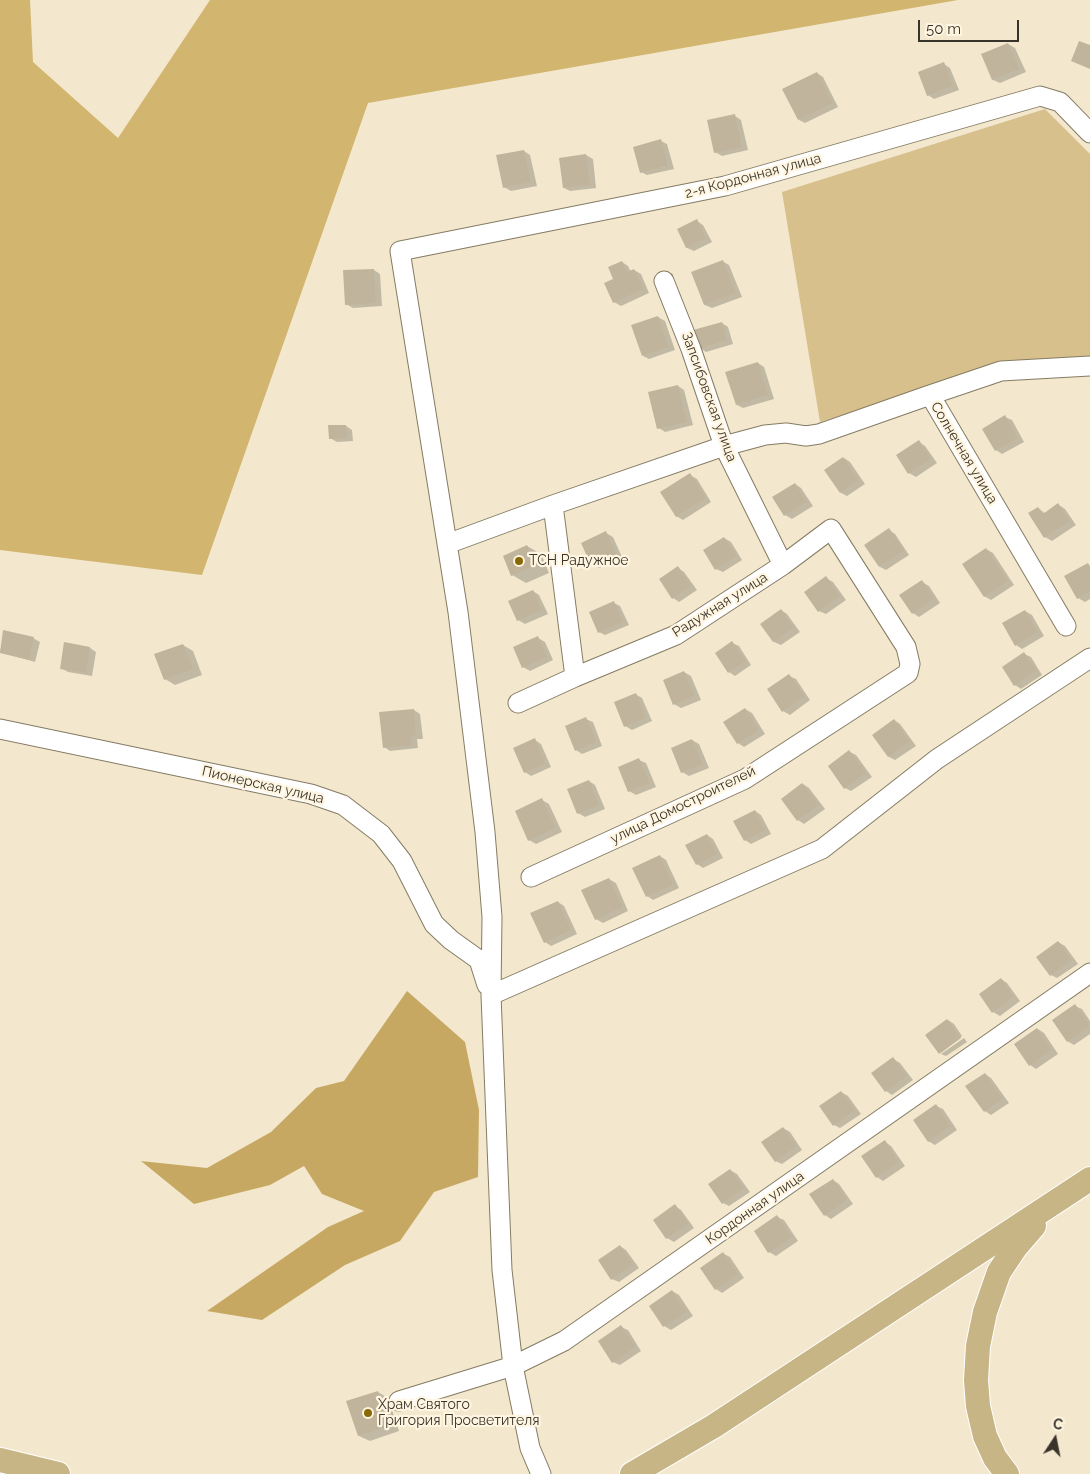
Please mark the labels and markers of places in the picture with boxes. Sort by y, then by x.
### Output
place label: ТСН Радужное [529,553,628,569]
marker: ТСН Радужное [513,555,525,567]
place label: Храм Святого Григория Просветителя [378,1397,539,1430]
marker: Храм Святого Григория Просветителя [362,1407,374,1419]

